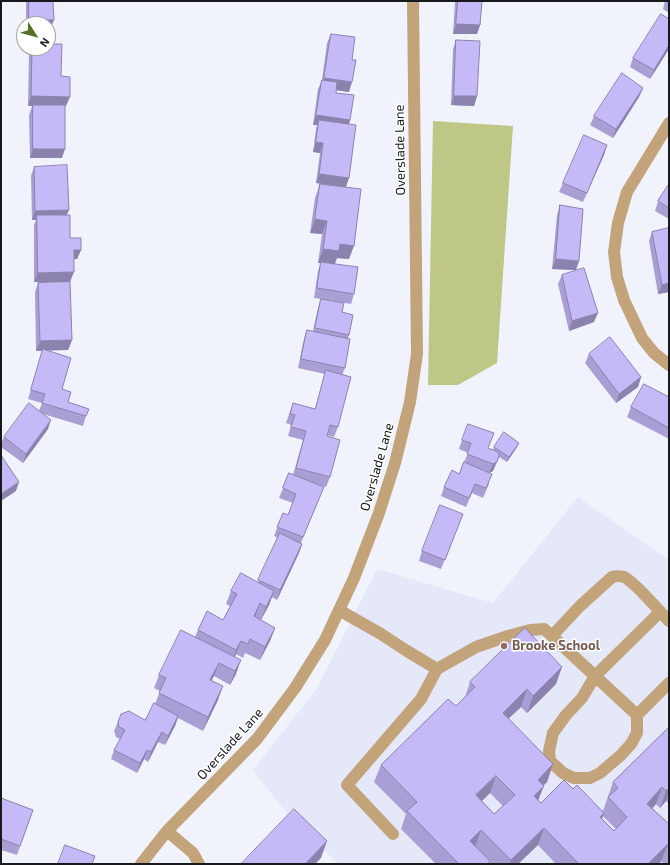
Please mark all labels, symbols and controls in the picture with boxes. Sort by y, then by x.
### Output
north arrow [16,16,56,56]
text: N [38,36,53,50]
street label: Overslade Lane [391,104,409,196]
street label: Overslade Lane [357,421,397,513]
place label: Brooke School [512,638,600,654]
marker: Brooke School [499,641,509,651]
street label: Overslade Lane [194,705,266,783]

